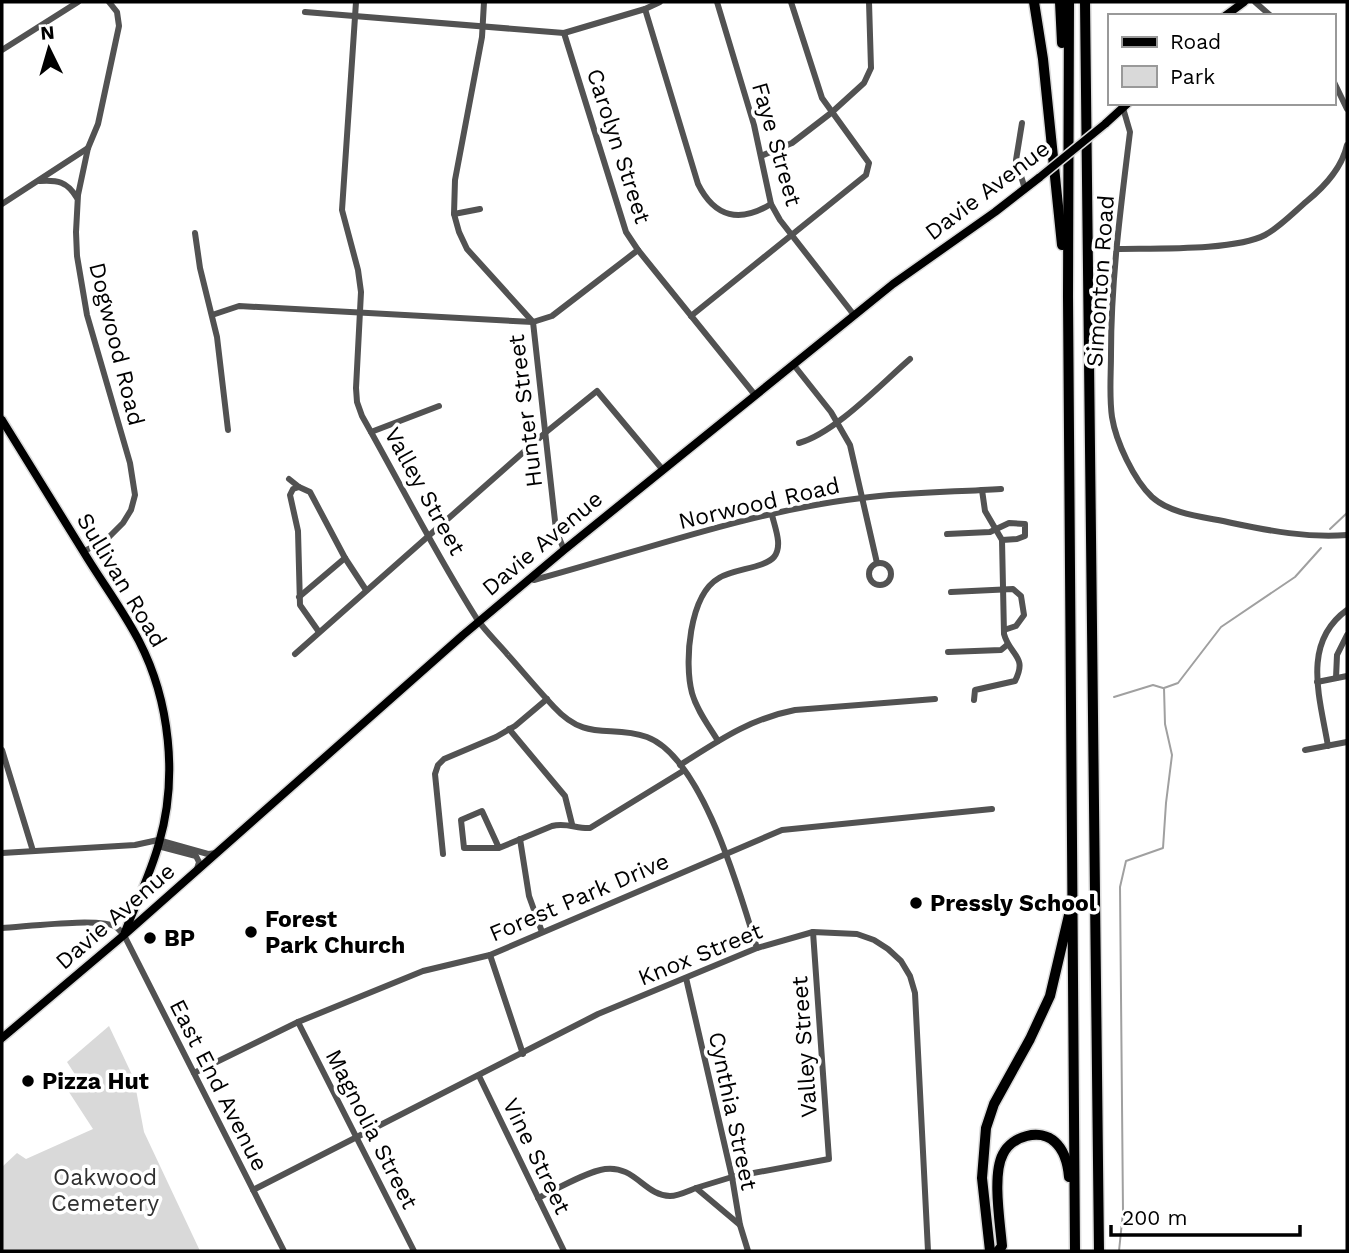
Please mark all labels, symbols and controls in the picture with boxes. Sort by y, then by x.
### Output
north arrow [14,14,84,84]
legend [1108,14,1335,105]
text: N [40,20,56,45]
text: Road [1170,29,1221,54]
text: Park [1170,64,1215,89]
street label: Carolyn Street [581,65,656,227]
street label: Faye Street [746,79,807,209]
street label: Davie Avenue [920,135,1055,246]
street label: Simonton Road [1081,194,1120,368]
street label: Dogwood Road [83,260,150,429]
street label: Hunter Street [503,333,548,489]
street label: Valley Street [378,423,471,560]
street label: Norwood Road [676,472,842,535]
street label: Davie Avenue [477,485,608,602]
street label: Sullivan Road [71,508,172,652]
street label: Forest Park Drive [485,847,673,947]
street label: Davie Avenue [50,857,180,975]
place label: Pressly School [930,890,1097,917]
marker: Pressly School [908,895,924,911]
place label: Forest Park Church [265,906,405,959]
street label: Knox Street [634,917,767,992]
marker: Forest Park Church [243,924,259,940]
place label: BP [164,925,195,952]
marker: BP [142,930,158,946]
street label: Valley Street [786,975,823,1119]
street label: East End Avenue [164,995,273,1176]
street label: Cynthia Street [703,1029,763,1193]
street label: Magnolia Street [320,1045,424,1214]
place label: Pizza Hut [42,1068,149,1095]
marker: Pizza Hut [20,1073,36,1089]
street label: Vine Street [497,1094,576,1219]
park label: Oakwood Cemetery [51,1164,159,1217]
scale bar [1111,1194,1300,1238]
text: 200 m [1122,1205,1188,1230]

